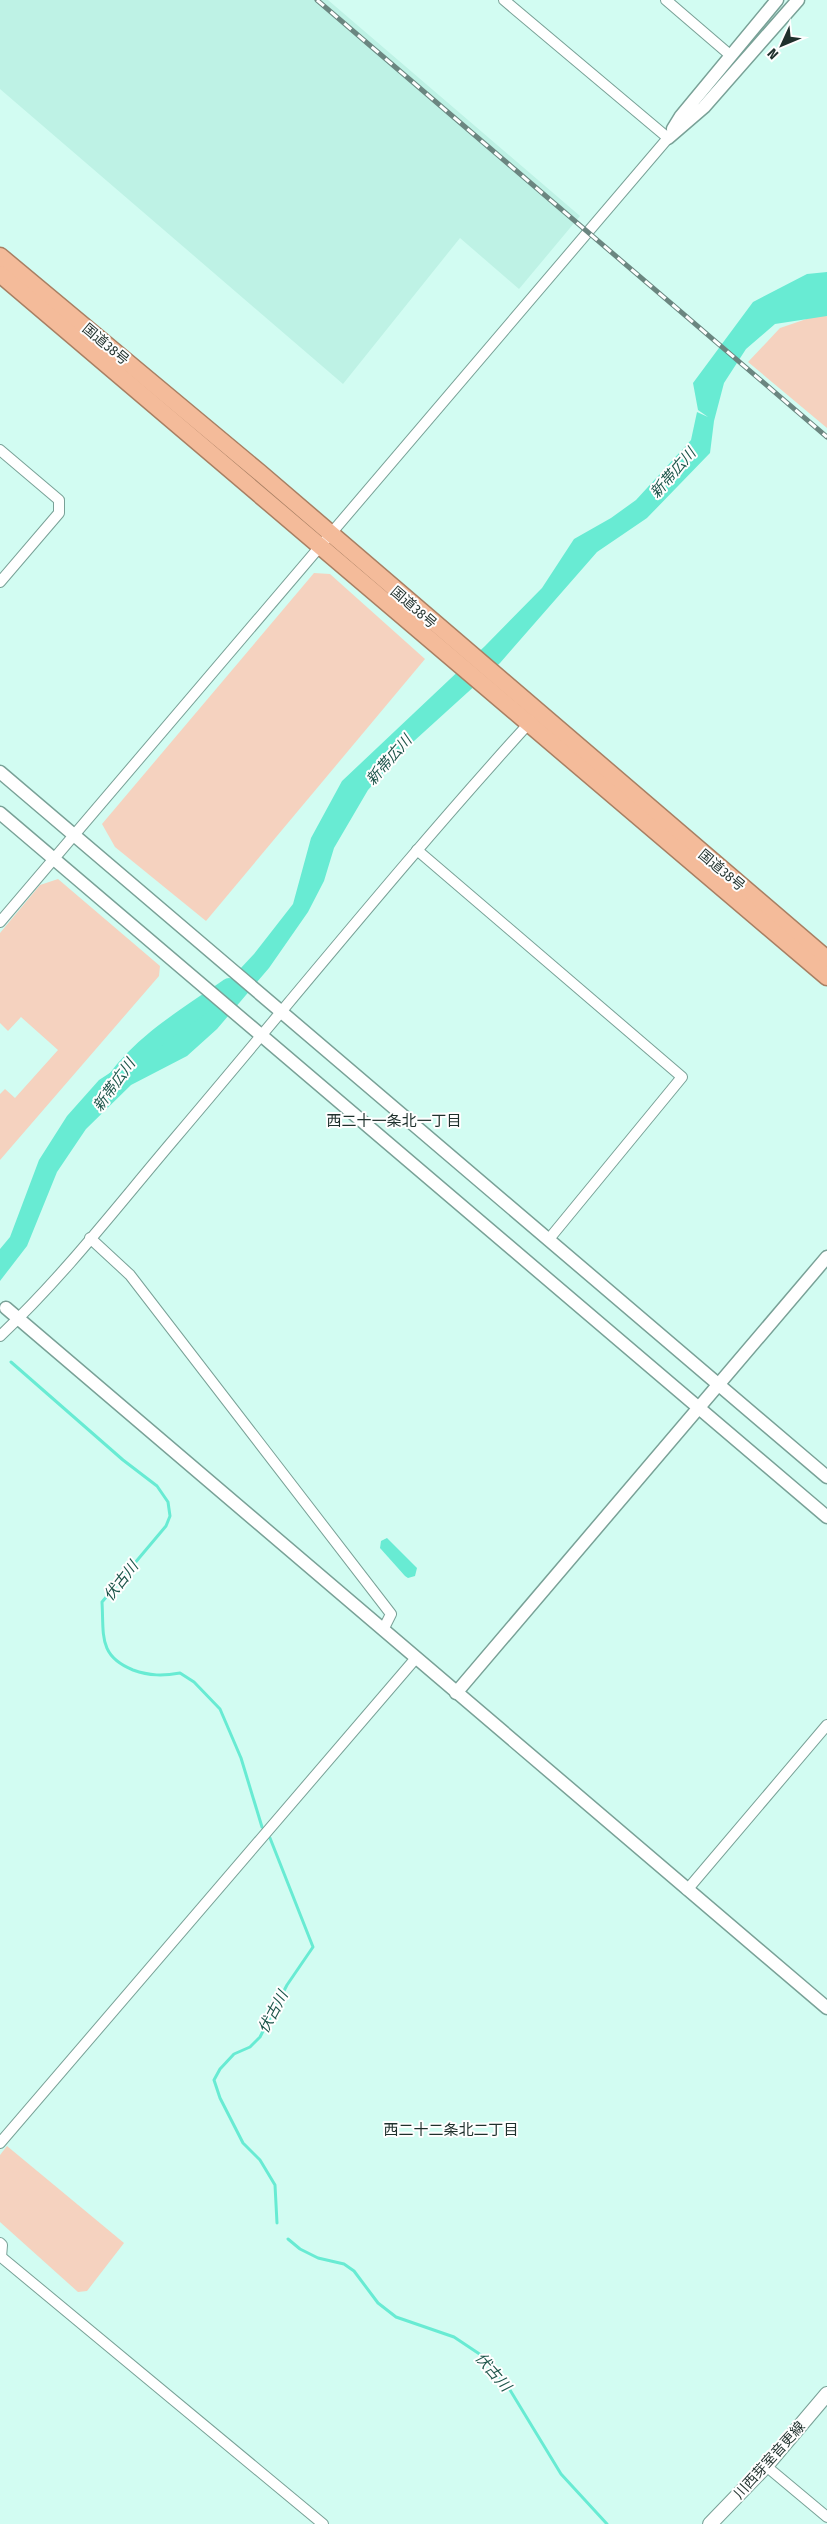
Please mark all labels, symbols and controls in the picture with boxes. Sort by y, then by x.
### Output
north arrow [757,20,807,70]
text: N [764,45,782,63]
street label: 国道38号 [79,320,132,369]
water label: 新帯広川 [647,443,701,502]
street label: 国道38号 [387,583,440,632]
water label: 新帯広川 [363,730,417,789]
street label: 国道38号 [695,846,748,895]
water label: 新帯広川 [89,1054,140,1115]
district label: 西二十一条北一丁目 [326,1112,462,1130]
water label: 伏古川 [100,1556,143,1604]
water label: 伏古川 [254,1986,292,2036]
district label: 西二十二条北二丁目 [383,2121,519,2139]
water label: 伏古川 [471,2349,516,2396]
street label: 川西芽室音更線 [730,2418,808,2502]

